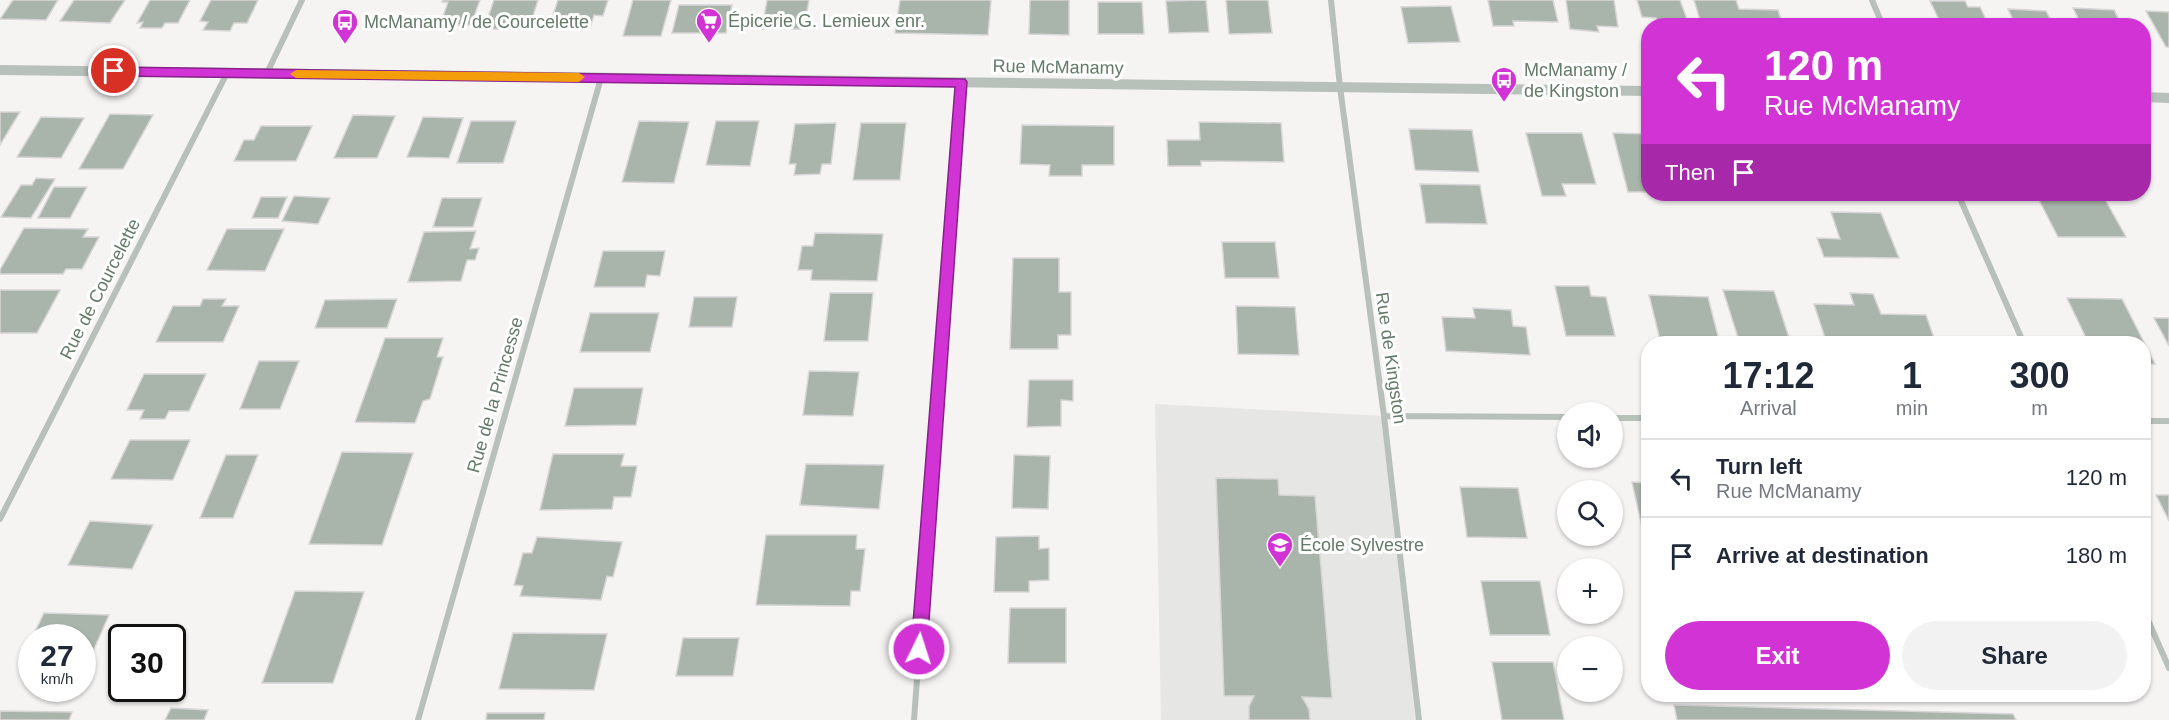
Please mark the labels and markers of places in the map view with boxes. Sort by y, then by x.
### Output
supermarket icon: Épicerie G. Lemieux enr. [694,6,724,44]
bus stop icon: McManamy / de Courcelette [330,7,360,45]
place label: Épicerie G. Lemieux enr. [728,11,925,31]
place label: McManamy / de Courcelette [364,12,589,32]
pin [88,45,139,96]
place label: McManamy / de Kingston [1524,60,1627,101]
bus stop icon: McManamy / de Kingston [1489,65,1519,103]
school or university icon: École Sylvestre [1265,530,1295,568]
place label: École Sylvestre [1300,535,1424,555]

